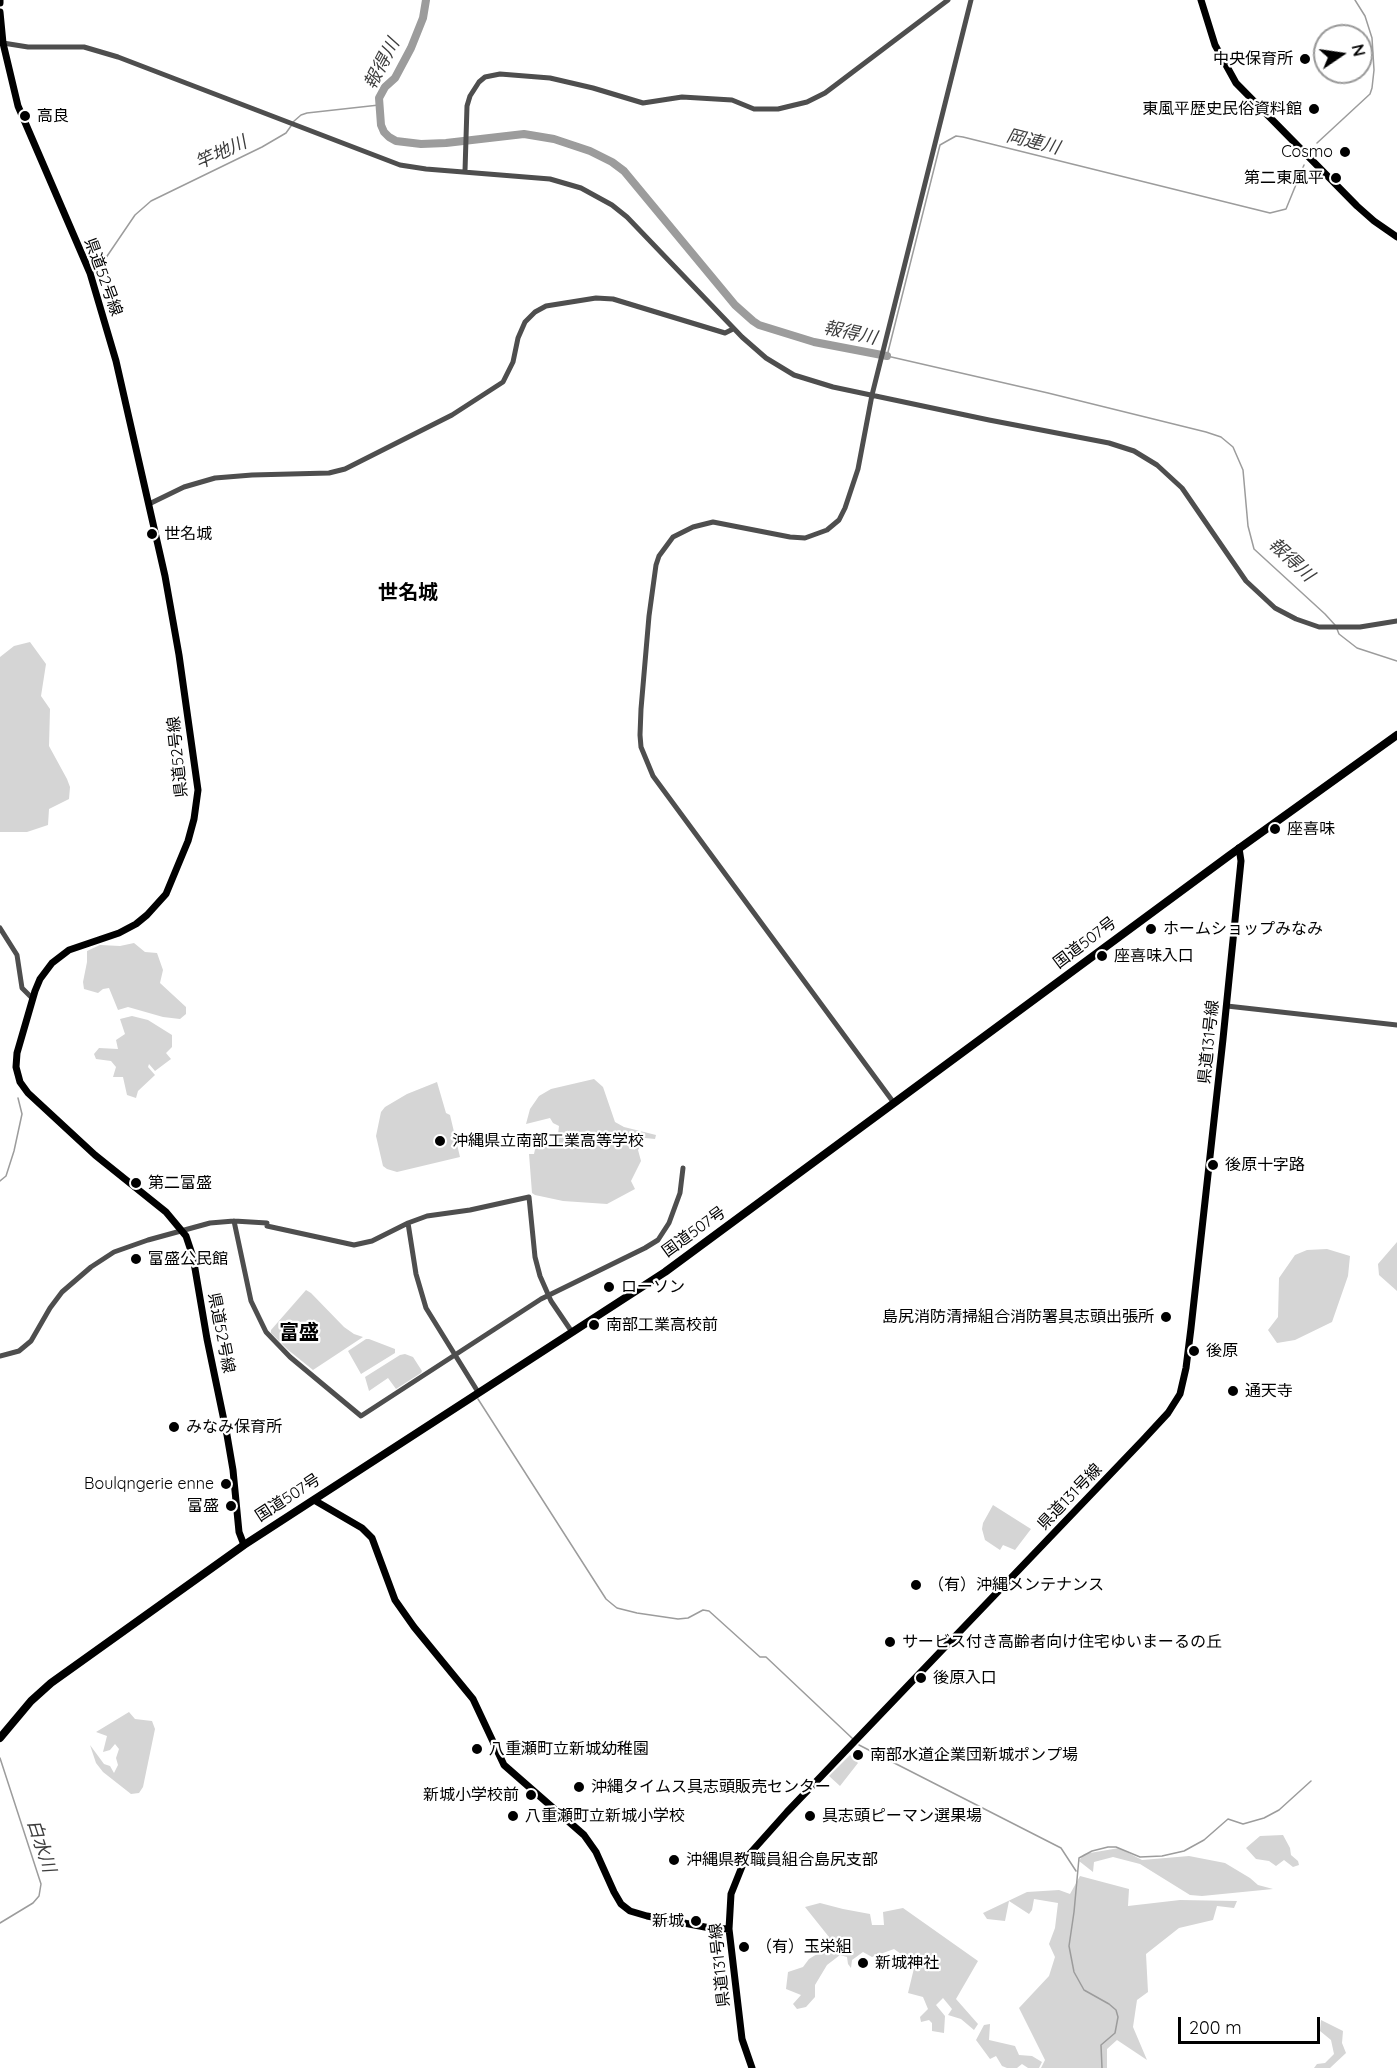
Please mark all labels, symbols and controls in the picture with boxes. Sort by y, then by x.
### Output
north arrow [1313,24,1373,84]
water label: 報得川 [360,35,404,93]
text: N [1348,42,1370,58]
place label: 中央保育所 [1213,49,1293,69]
marker: 中央保育所 [1298,52,1312,66]
place label: 東風平歴史民俗資料館 [1142,99,1302,119]
marker: 東風平歴史民俗資料館 [1307,102,1321,116]
place label: 高良 [37,106,69,126]
marker: 高良 [18,109,32,123]
water label: 岡連川 [1004,125,1062,159]
water label: 竿地川 [192,132,250,174]
place label: Cosmo [1281,142,1333,162]
marker: Cosmo [1338,145,1352,159]
place label: 第二東風平 [1244,168,1324,188]
marker: 第二東風平 [1329,171,1343,185]
street label: 県道52号線 [80,235,126,319]
water label: 報得川 [821,317,879,349]
place label: 世名城 [164,524,212,544]
marker: 世名城 [145,527,159,541]
water label: 報得川 [1264,534,1318,586]
district label: 世名城 [378,581,438,605]
street label: 県道52号線 [164,715,192,799]
place label: 座喜味 [1287,819,1335,839]
marker: 座喜味 [1268,822,1282,836]
street label: 国道507号 [1050,913,1120,973]
place label: ホームショップみなみ [1163,919,1323,939]
marker: ホームショップみなみ [1144,922,1158,936]
place label: 座喜味入口 [1114,946,1194,966]
marker: 座喜味入口 [1095,949,1109,963]
street label: 県道131号線 [1195,999,1223,1085]
place label: 沖縄県立南部工業高等学校 [452,1131,644,1151]
marker: 沖縄県立南部工業高等学校 [433,1134,447,1148]
place label: 後原十字路 [1225,1155,1305,1175]
marker: 後原十字路 [1206,1158,1220,1172]
place label: 第二富盛 [148,1173,212,1193]
marker: 第二富盛 [129,1176,143,1190]
street label: 国道507号 [659,1203,729,1261]
place label: 富盛公民館 [148,1249,228,1269]
marker: 富盛公民館 [129,1252,143,1266]
place label: ローソン [621,1277,685,1297]
marker: ローソン [602,1280,616,1294]
street label: 県道52号線 [204,1291,238,1375]
place label: 島尻消防清掃組合消防署具志頭出張所 [882,1307,1154,1327]
marker: 島尻消防清掃組合消防署具志頭出張所 [1159,1310,1173,1324]
place label: 南部工業高校前 [606,1315,718,1335]
marker: 南部工業高校前 [587,1318,601,1332]
district label: 富盛 [279,1321,319,1345]
place label: 後原 [1206,1341,1238,1361]
marker: 後原 [1187,1344,1201,1358]
place label: 通天寺 [1245,1381,1293,1401]
marker: 通天寺 [1226,1384,1240,1398]
place label: みなみ保育所 [186,1417,282,1437]
marker: みなみ保育所 [167,1420,181,1434]
street label: 県道131号線 [1034,1460,1106,1534]
street label: 国道507号 [252,1470,324,1526]
place label: Boulqngerie enne [84,1474,214,1494]
marker: Boulqngerie enne [219,1477,233,1491]
place label: 富盛 [187,1496,219,1516]
marker: 富盛 [224,1499,238,1513]
place label: （有）沖縄メンテナンス [928,1575,1104,1595]
marker: （有）沖縄メンテナンス [909,1578,923,1592]
place label: サービス付き高齢者向け住宅ゆいまーるの丘 [902,1632,1222,1652]
marker: サービス付き高齢者向け住宅ゆいまーるの丘 [883,1635,897,1649]
place label: 後原入口 [933,1668,997,1688]
marker: 後原入口 [914,1671,928,1685]
place label: 八重瀬町立新城幼稚園 [489,1739,649,1759]
marker: 八重瀬町立新城幼稚園 [470,1742,484,1756]
place label: 南部水道企業団新城ポンプ場 [870,1745,1078,1765]
marker: 南部水道企業団新城ポンプ場 [851,1748,865,1762]
place label: 沖縄タイムス具志頭販売センター [591,1777,831,1797]
marker: 沖縄タイムス具志頭販売センター [572,1780,586,1794]
place label: 新城小学校前 [423,1785,519,1805]
marker: 新城小学校前 [524,1788,538,1802]
place label: 八重瀬町立新城小学校 [525,1806,685,1826]
place label: 具志頭ピーマン選果場 [822,1806,982,1826]
marker: 八重瀬町立新城小学校 [506,1809,520,1823]
marker: 具志頭ピーマン選果場 [803,1809,817,1823]
water label: 白水川 [22,1817,60,1875]
place label: 沖縄県教職員組合島尻支部 [686,1850,878,1870]
marker: 沖縄県教職員組合島尻支部 [667,1853,681,1867]
place label: 新城 [652,1911,684,1931]
marker: 新城 [689,1914,703,1928]
street label: 県道131号線 [706,1922,734,2008]
place label: （有）玉栄組 [756,1937,852,1957]
marker: （有）玉栄組 [737,1940,751,1954]
place label: 新城神社 [875,1953,939,1973]
marker: 新城神社 [856,1956,870,1970]
scale bar [1181,2005,1324,2043]
text: 200 m [1189,2016,1242,2039]

